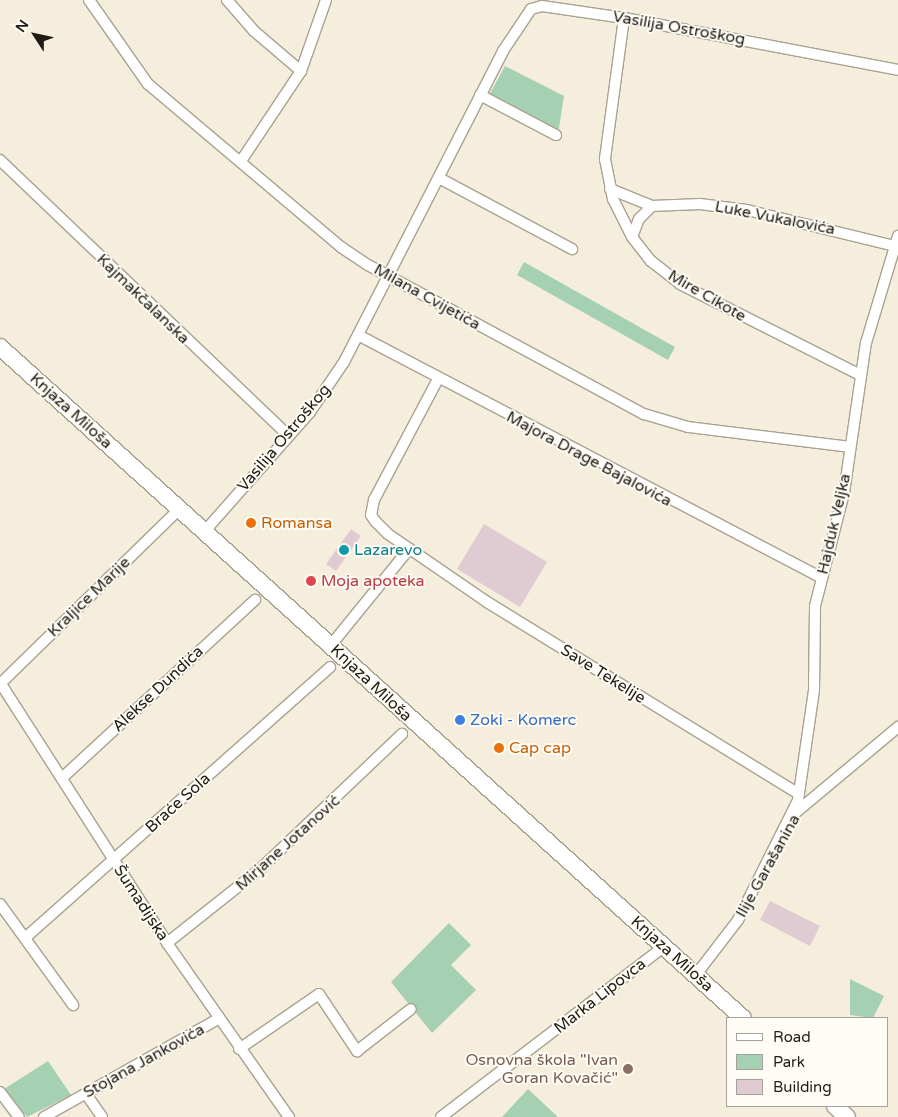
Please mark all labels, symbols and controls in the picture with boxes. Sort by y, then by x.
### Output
street label: Vasilija Ostroškog [611,7,747,49]
north arrow [10,10,60,60]
text: N [12,17,32,36]
street label: Luke Vukalovića [713,197,837,239]
street label: Kajmakčalanska [93,250,193,348]
street label: Milana Cvijetića [370,260,484,334]
street label: Mire Cikote [665,266,749,326]
street label: Knjaza Miloša [26,369,116,453]
street label: Vasilija Ostroškog [233,380,335,496]
street label: Majora Drage Bajalovića [503,407,675,511]
street label: Hajduk Veljka [813,472,855,576]
place label: Romansa [261,513,332,533]
marker: Romansa [245,517,257,529]
place label: Lazarevo [354,540,422,560]
marker: Lazarevo [338,544,350,556]
street label: Kraljice Marije [44,553,134,641]
place label: Moja apoteka [321,571,425,591]
marker: Moja apoteka [305,575,317,587]
street label: Knjaza Miloša [326,640,416,726]
street label: Save Tekelije [557,640,649,708]
street label: Alekse Dundića [109,642,207,736]
place label: Zoki - Komerc [470,710,576,730]
marker: Zoki - Komerc [454,714,466,726]
place label: Cap cap [509,738,571,758]
marker: Cap cap [493,742,505,754]
street label: Braće Sola [142,769,214,837]
street label: Mirjane Jotanović [232,791,344,895]
street label: Ilije Garašanina [732,811,804,921]
street label: Šumadijska [109,861,173,945]
street label: Knjaza Miloša [627,912,717,996]
street label: Marka Lipovca [550,954,650,1038]
legend [726,1017,888,1107]
street label: Stojana Jankovića [80,1020,208,1102]
text: Road [773,1028,811,1046]
place label: Osnovna škola "Ivan Goran Kovačić" [465,1050,618,1088]
text: Park [773,1053,805,1071]
marker: Osnovna škola "Ivan Goran Kovačić" [622,1063,634,1075]
text: Building [773,1078,832,1096]

